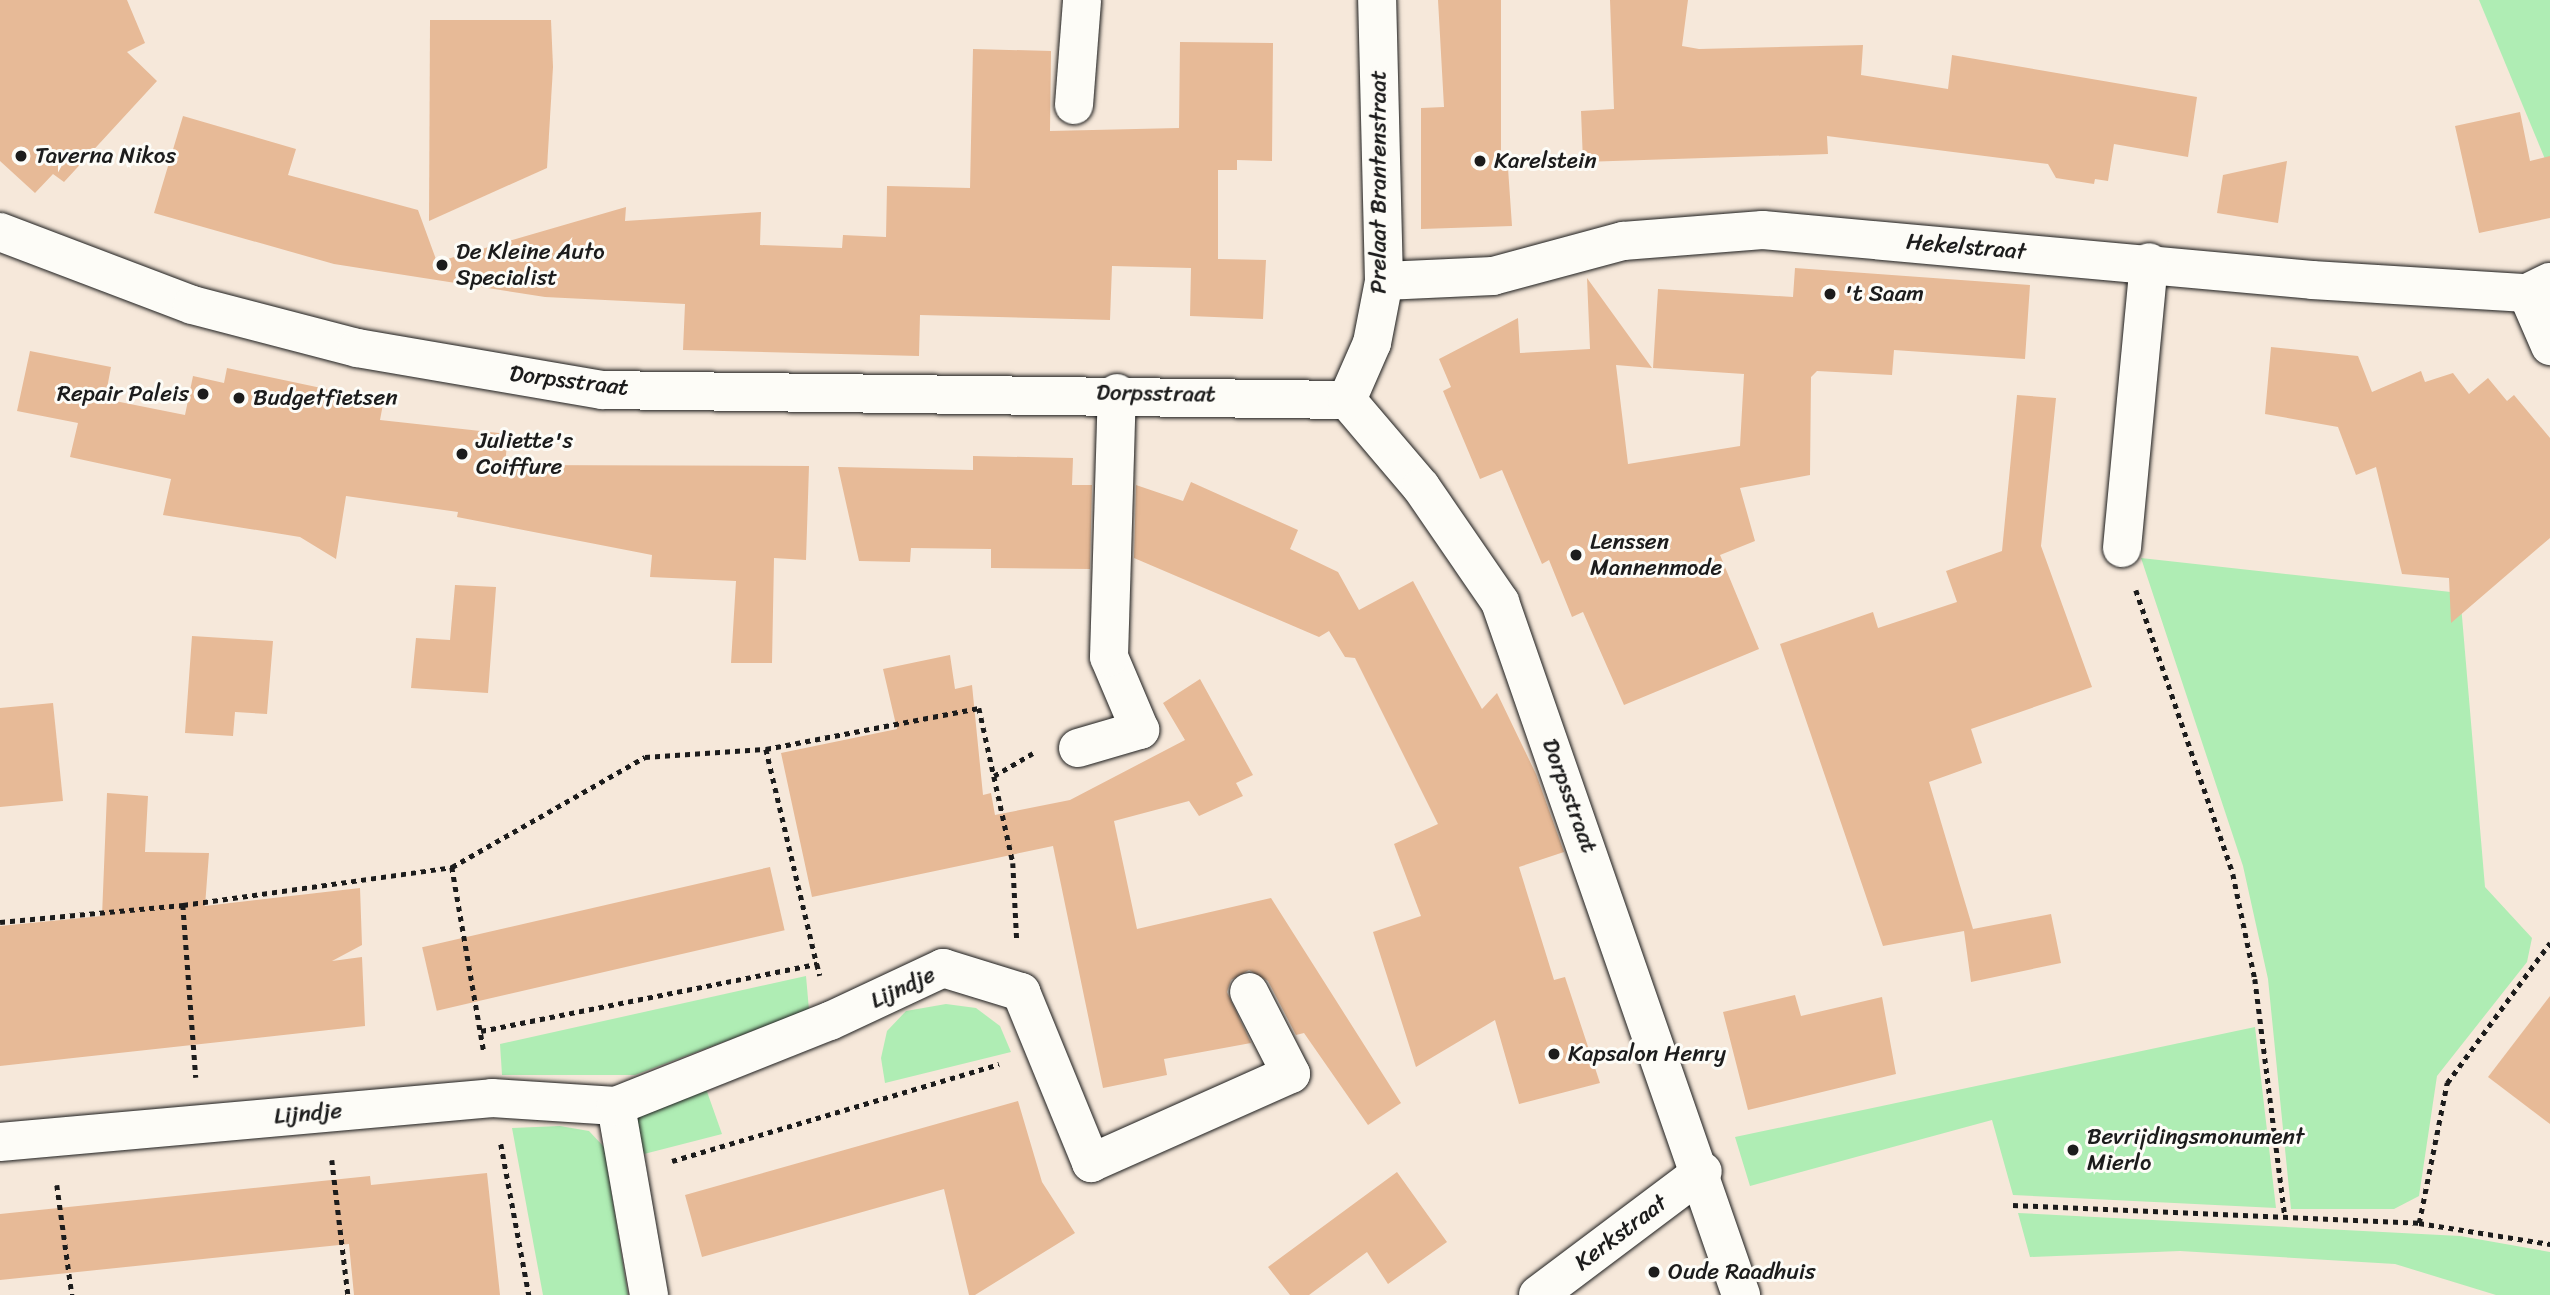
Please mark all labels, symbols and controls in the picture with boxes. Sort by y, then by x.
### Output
street label: Prelaat Brantenstraat [1365,70,1393,294]
place label: Taverna Nikos [35,142,176,170]
place label: Karelstein [1494,147,1597,175]
marker: Taverna Nikos [13,148,29,164]
marker: Karelstein [1472,153,1488,169]
street label: Hekelstraat [1905,228,2027,266]
place label: De Kleine Auto Specialist [456,238,605,292]
marker: De Kleine Auto Specialist [434,257,450,273]
place label: 't Saam [1844,280,1924,308]
marker: 't Saam [1822,286,1838,302]
street label: Dorpsstraat [508,360,630,402]
street label: Dorpsstraat [1096,379,1216,409]
place label: Repair Paleis [57,380,189,408]
place label: Budgetfietsen [253,384,398,412]
marker: Repair Paleis [195,386,211,402]
marker: Budgetfietsen [231,390,247,406]
place label: Juliette's Coiffure [476,427,573,481]
marker: Juliette's Coiffure [454,446,470,462]
place label: Lenssen Mannenmode [1590,528,1722,582]
marker: Lenssen Mannenmode [1568,547,1584,563]
street label: Dorpsstraat [1536,735,1602,857]
street label: Lijndje [866,961,940,1015]
place label: Kapsalon Henry [1568,1040,1726,1068]
marker: Kapsalon Henry [1546,1046,1562,1062]
street label: Lijndje [273,1097,343,1131]
place label: Bevrijdingsmonument Mierlo [2087,1123,2304,1177]
marker: Bevrijdingsmonument Mierlo [2065,1142,2081,1158]
street label: Kerkstraat [1569,1189,1673,1277]
place label: Oude Raadhuis [1668,1258,1814,1286]
marker: Oude Raadhuis [1646,1264,1662,1280]

